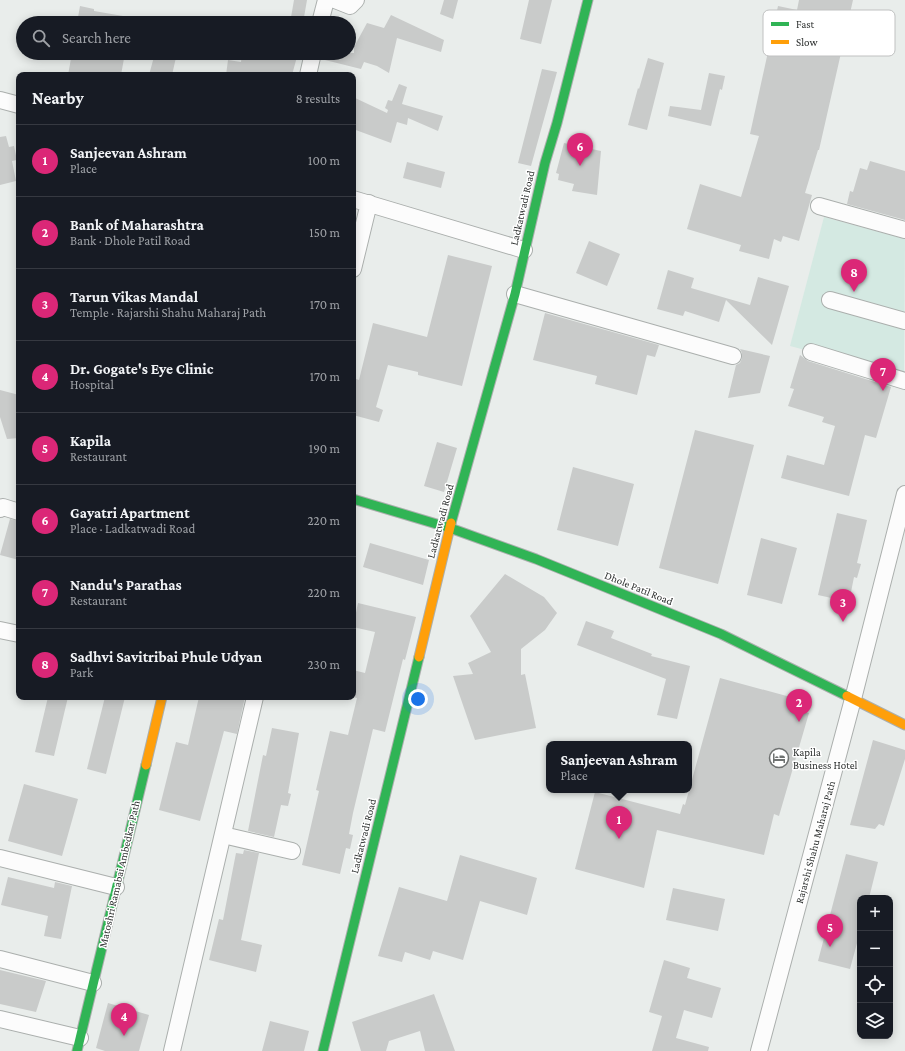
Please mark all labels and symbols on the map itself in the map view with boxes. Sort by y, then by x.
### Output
legend [763,10,895,56]
text: Fast [796,18,815,30]
text: Slow [796,36,818,48]
pin: 6 [567,133,593,166]
street label: Ladkatwadi Road [508,169,536,247]
pin: 8 [841,259,867,292]
pin: 7 [870,358,896,391]
street label: Ladkatwadi Road [424,482,456,559]
street label: Dhole Patil Road [603,569,675,607]
pin: 3 [830,589,856,622]
your location [408,689,428,709]
pin: 2 [786,689,812,722]
place label: Kapila Business Hotel [793,746,858,771]
hotel icon: Kapila Business Hotel [768,747,790,769]
street label: Rajarshi Shahu Maharaj Path [793,779,838,905]
street label: Ladkatwadi Road [348,797,378,875]
street label: Matoshri Ramabai Ambedkar Path [96,799,142,949]
pin: 1 [606,806,632,839]
pin: 5 [817,914,843,947]
pin: 4 [111,1003,137,1036]

